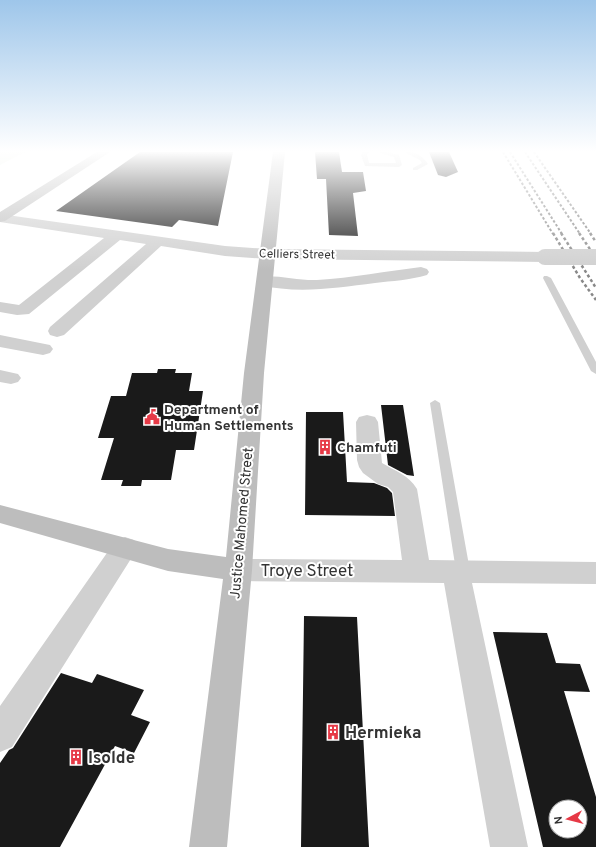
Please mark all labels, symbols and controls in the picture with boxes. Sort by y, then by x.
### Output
street label: Celliers Street [259,246,335,264]
place label: Department of Human Settlements [164,402,294,435]
public building icon: Department of Human Settlements [143,408,161,426]
building icon: Chamfuti [316,438,334,456]
place label: Chamfuti [337,440,397,457]
street label: Justice Mahomed Street [227,447,258,600]
street label: Troye Street [261,561,353,583]
building icon: Hermieka [324,723,342,741]
place label: Hermieka [345,723,422,745]
building icon: Isolde [67,748,85,766]
place label: Isolde [88,748,135,770]
north arrow [548,799,588,839]
text: N [552,815,566,825]

